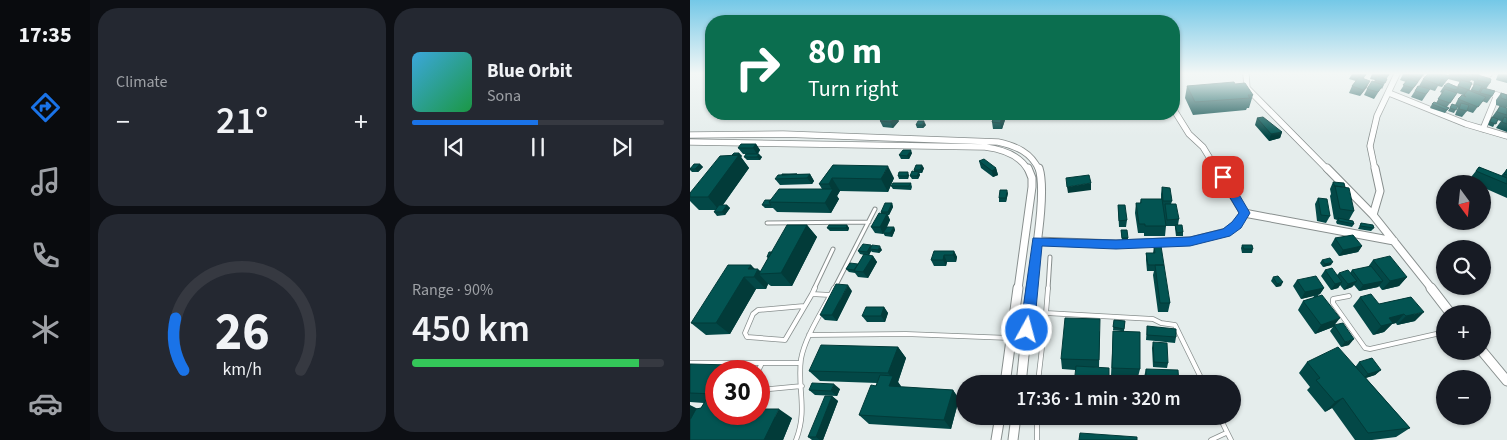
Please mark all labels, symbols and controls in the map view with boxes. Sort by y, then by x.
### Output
text: 17:35 [18,19,72,51]
text: 80 m [808,27,882,77]
icon: right [725,35,790,100]
text: Blue Orbit [487,58,572,85]
text: Climate [116,71,167,93]
text: Turn right [808,73,898,105]
text: Sona [487,85,521,107]
icon: directions [28,90,63,125]
text: 21° [216,94,268,148]
text: − [116,102,130,142]
text: + [354,102,368,142]
icon: previous [440,133,468,161]
icon: pause [524,133,552,161]
icon: next [608,133,636,161]
pin [1202,156,1244,198]
icon: arrive [1209,163,1237,191]
icon: music [28,164,63,199]
north arrow [1436,175,1491,230]
map controls [1436,175,1491,425]
icon: phone [28,238,63,273]
button: search [1436,240,1491,295]
text: Range · 90% [412,279,493,301]
text: 26 [215,296,269,370]
text: 450 km [412,302,530,356]
position arrow [1000,303,1052,355]
button: + [1436,305,1491,360]
icon: climate [28,312,63,347]
text: km/h [222,357,262,382]
speed limit sign: 30 [705,360,770,425]
button: − [1436,370,1491,425]
icon: car [28,386,63,421]
text: 17:36 · 1 min · 320 m [1016,386,1181,413]

